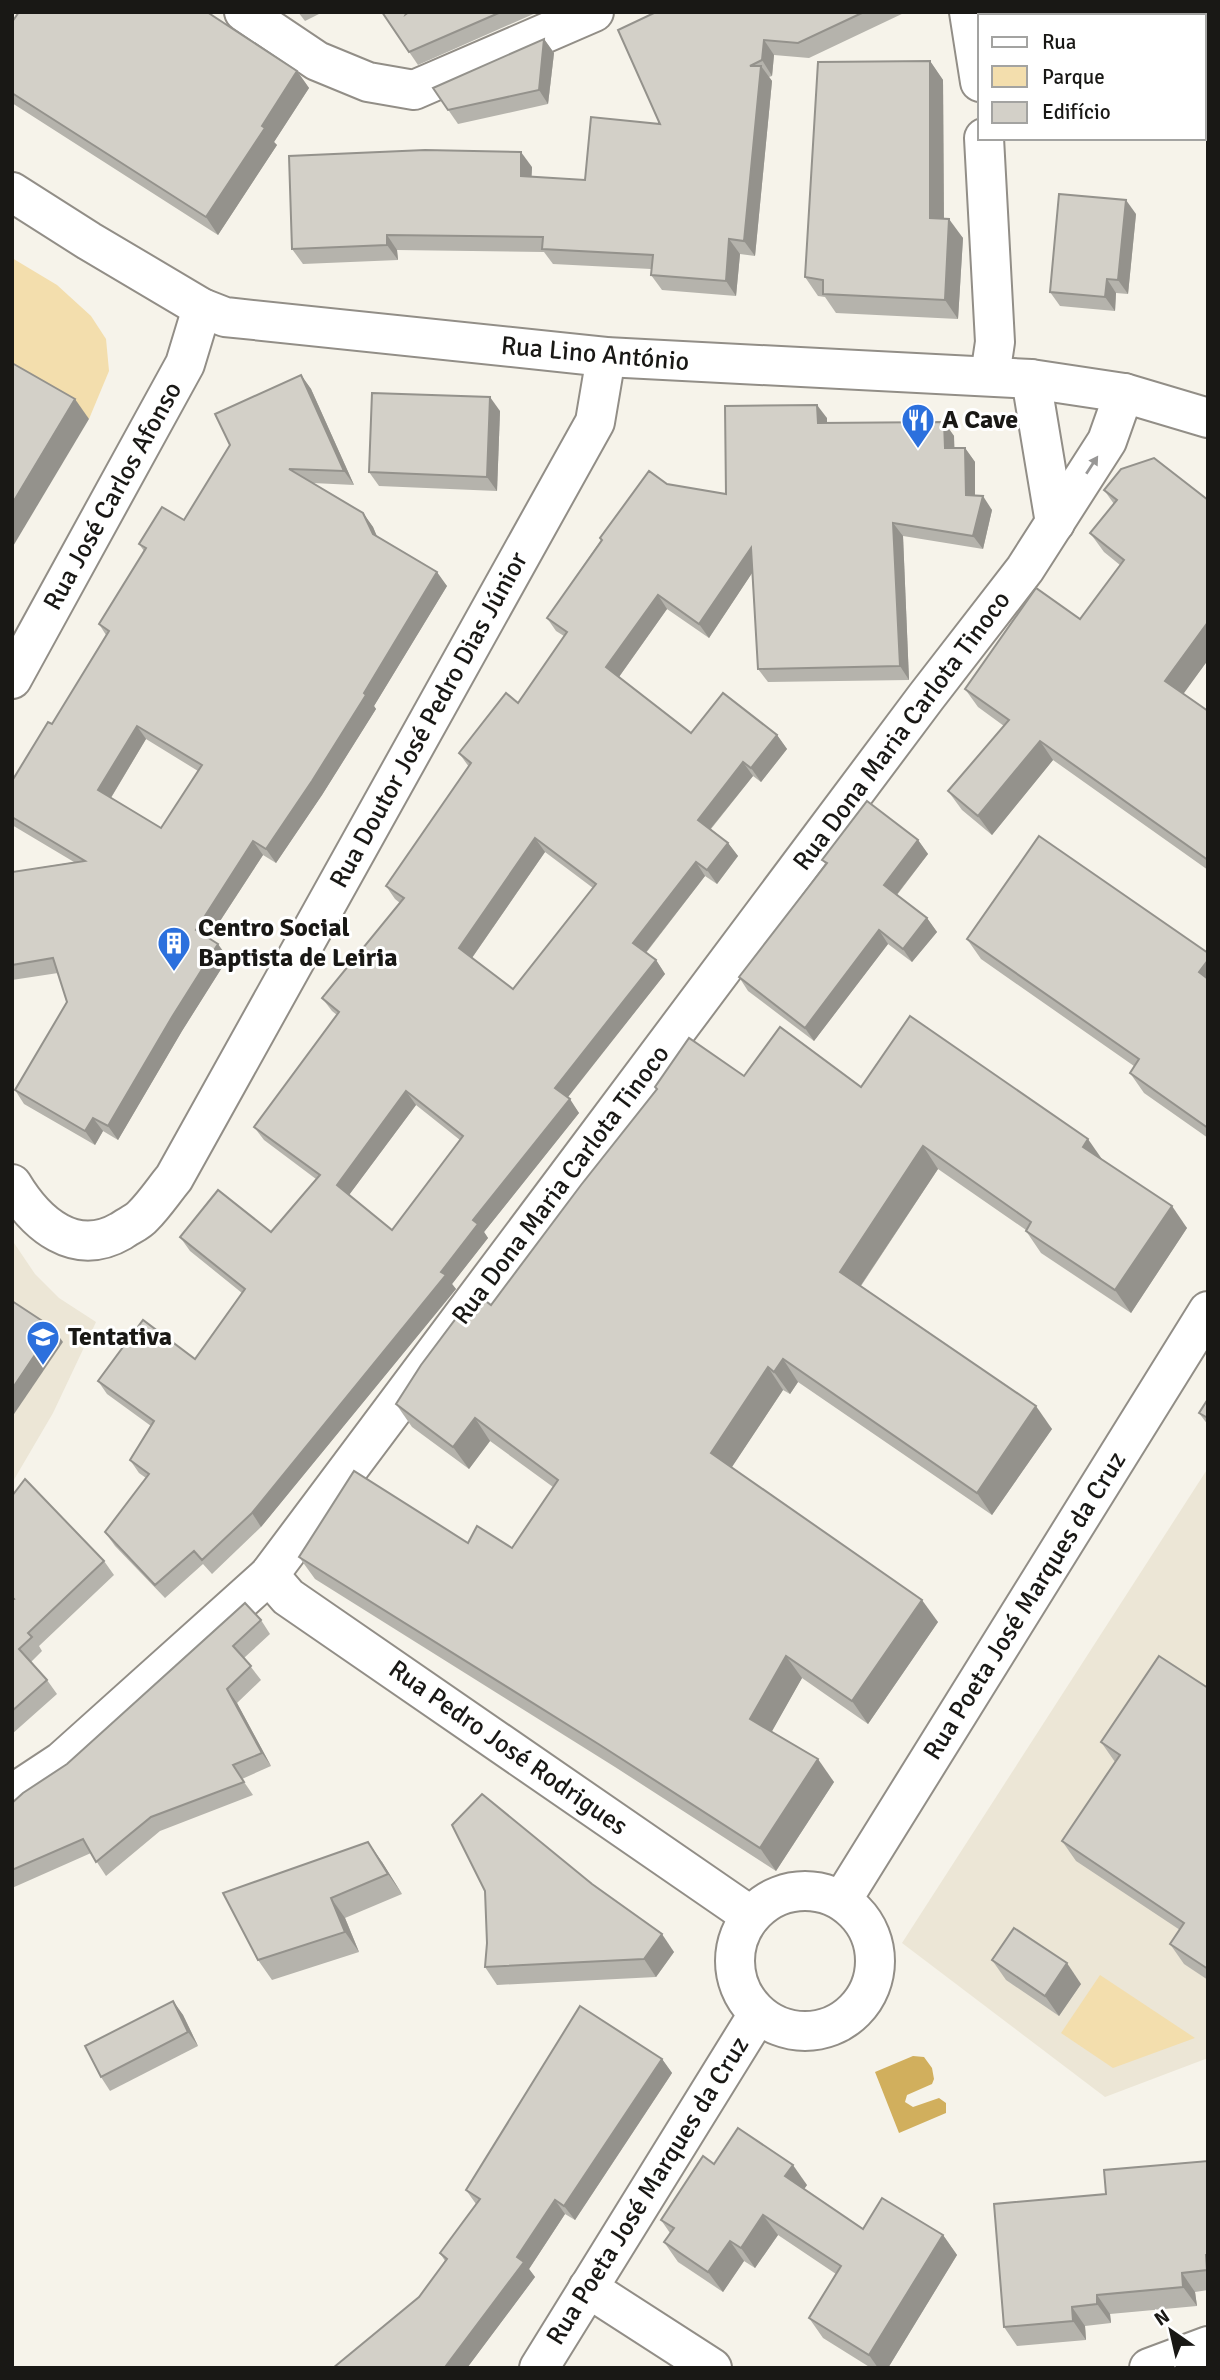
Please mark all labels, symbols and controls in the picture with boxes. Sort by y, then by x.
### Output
legend [978,14,1206,140]
text: Rua [1042,29,1076,55]
text: Parque [1042,64,1105,90]
text: Edifício [1042,99,1111,125]
street label: Rua Lino António [499,330,691,378]
street label: Rua José Carlos Afonso [37,376,189,616]
restaurant icon: A Cave [899,401,937,450]
place label: A Cave [942,404,1018,436]
one-way arrow [1085,455,1098,475]
street label: Rua Doutor José Pedro Dias Júnior [323,546,535,894]
street label: Rua Dona Maria Carlota Tinoco [786,585,1018,877]
place label: Centro Social Baptista de Leiria [198,912,398,974]
building icon: Centro Social Baptista de Leiria [155,924,193,973]
street label: Rua Dona Maria Carlota Tinoco [445,1039,677,1331]
school or university icon: Tentativa [24,1318,62,1367]
place label: Tentativa [68,1321,172,1353]
street label: Rua Poeta José Marques da Cruz [917,1446,1133,1766]
street label: Rua Pedro José Rodrigues [382,1653,634,1843]
street label: Rua Poeta José Marques da Cruz [540,2031,756,2351]
north arrow [1136,2296,1206,2366]
text: N [1150,2304,1174,2331]

